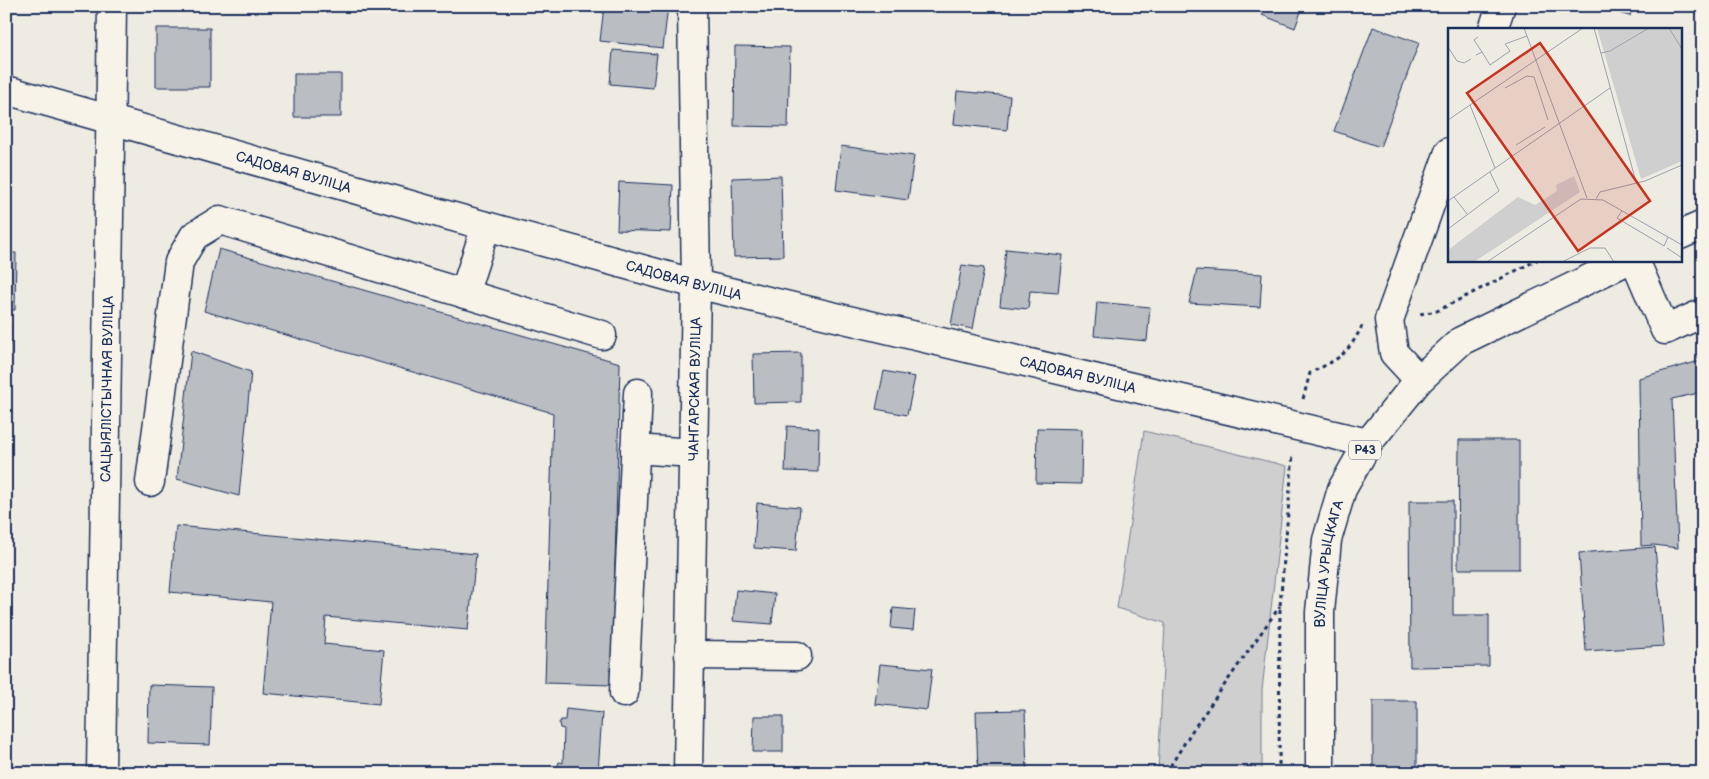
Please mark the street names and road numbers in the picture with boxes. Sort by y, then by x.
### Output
street label: САДОВАЯ ВУЛІЦА [234,147,354,196]
street label: САДОВАЯ ВУЛІЦА [624,257,744,303]
street label: САЦЫЯЛІСТЫЧНАЯ ВУЛІЦА [97,295,116,482]
street label: ЧАНГАРСКАЯ ВУЛІЦА [685,316,704,461]
street label: САДОВАЯ ВУЛІЦА [1018,352,1138,396]
road number: Р43 [1349,440,1381,460]
street label: ВУЛІЦА УРЫЦКАГА [1312,498,1347,628]

